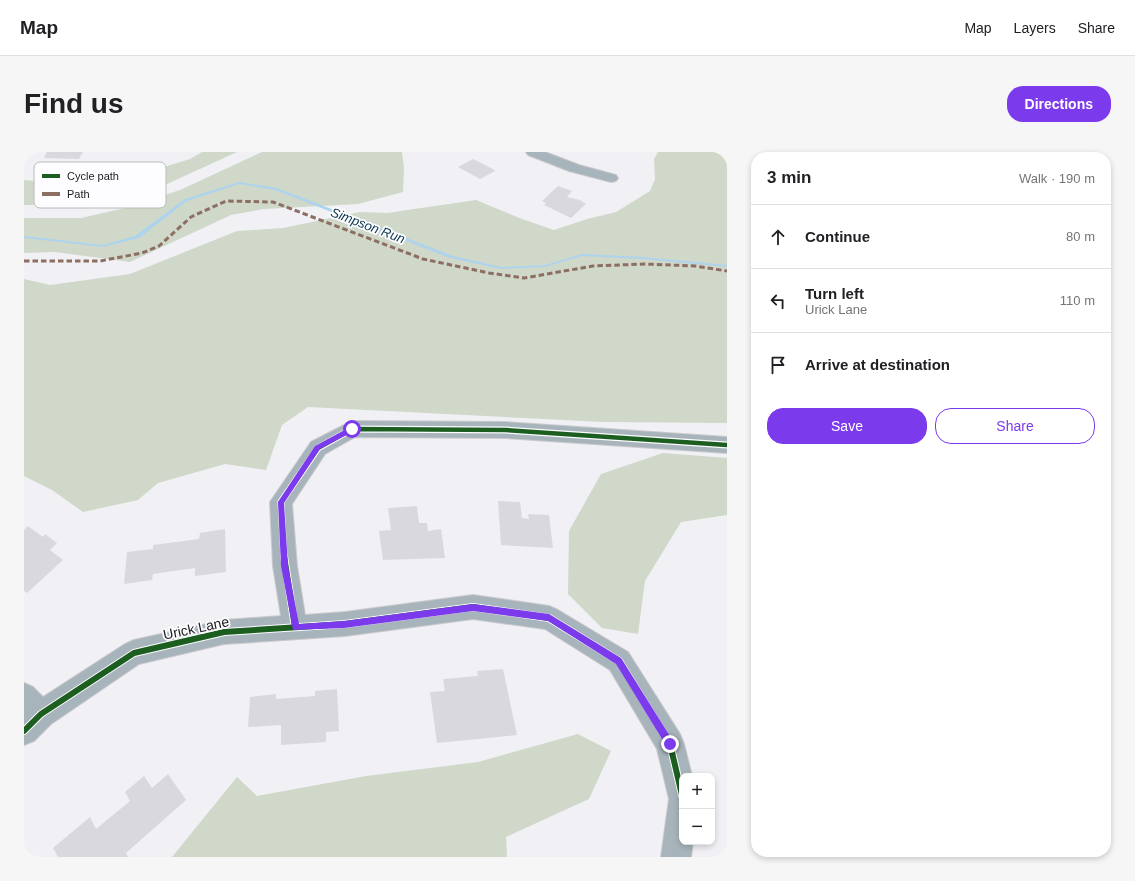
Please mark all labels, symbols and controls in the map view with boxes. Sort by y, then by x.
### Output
text: Map [20,17,58,38]
text: Map [964,20,992,36]
text: Layers [1014,20,1056,36]
text: Share [1078,20,1115,36]
button: Directions [1007,86,1111,122]
text: Find us [24,88,124,119]
legend [34,162,166,208]
text: 3 min [767,168,811,187]
text: Cycle path [67,170,119,182]
text: Walk · 190 m [1019,171,1095,186]
text: Path [67,188,90,200]
water label: Simpson Run [329,204,407,246]
icon: ahead [767,226,789,248]
text: Continue [805,228,870,245]
text: 80 m [1066,229,1095,244]
text: Turn left [805,285,864,302]
icon: left [767,290,789,312]
text: 110 m [1060,293,1095,308]
text: Urick Lane [805,302,867,317]
icon: arrive [767,354,789,376]
text: Arrive at destination [805,356,950,373]
button: Save [767,408,927,444]
button: Share [935,408,1095,444]
route start [343,420,361,438]
street label: Urick Lane [162,613,231,643]
route end [661,735,679,753]
map controls [679,773,715,845]
button: + [679,773,715,809]
button: − [679,809,715,845]

